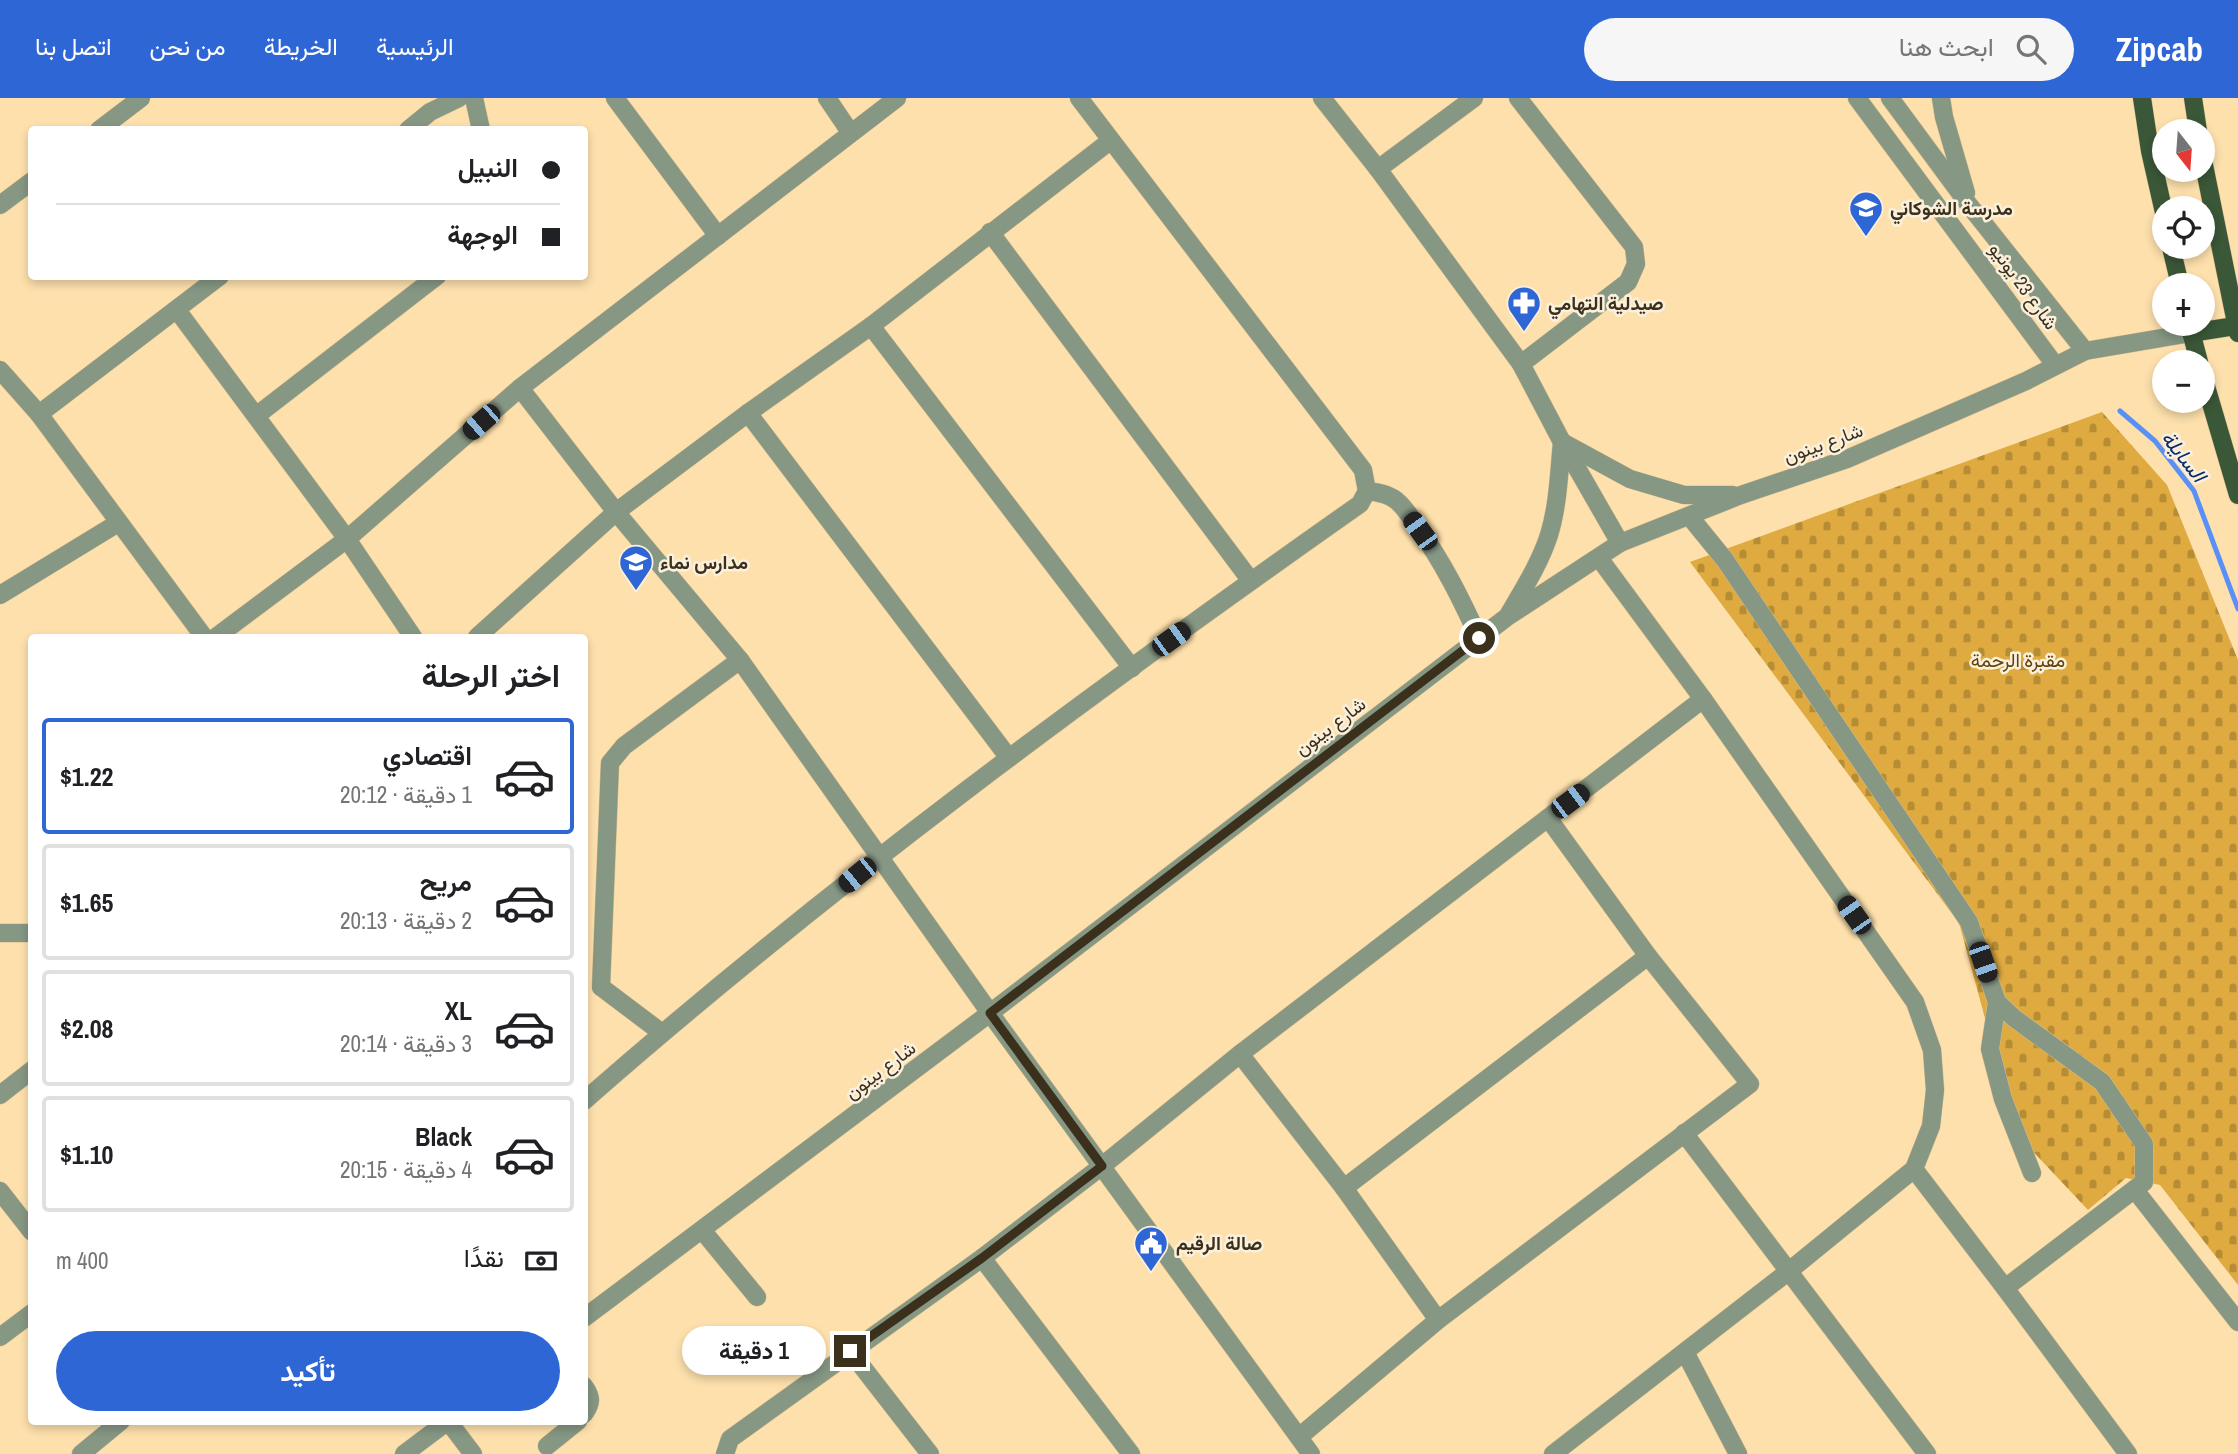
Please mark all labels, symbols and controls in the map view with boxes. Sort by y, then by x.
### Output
search box [1584,18,2074,81]
text: Zipcab [2116,27,2203,71]
text: ابحث هنا [1899,29,1994,64]
text: اتصل بنا [35,30,112,62]
text: من نحن [150,30,226,62]
text: الخريطة [264,30,338,62]
text: الرئيسية [376,30,453,62]
icon: search [2012,30,2050,68]
north arrow [2152,119,2216,182]
map controls [2152,119,2215,413]
text: النبيل [458,150,518,185]
school or university icon: مدرسة الشوكاني [1847,189,1885,238]
place label: مدرسة الشوكاني [1890,195,2013,225]
button: locate [2152,196,2215,259]
text: الوجهة [447,217,518,252]
street label: شارع 23 يونيو [1984,237,2064,335]
button: + [2152,273,2215,336]
pharmacy icon: صيدلية التهامي [1505,284,1543,333]
place label: صيدلية التهامي [1548,290,1664,320]
button: − [2152,350,2215,413]
car [459,400,504,444]
street label: شارع بينون [1780,417,1866,469]
water label: السايلة [2155,424,2215,490]
car [1400,508,1441,554]
school or university icon: مدارس نماء [617,543,655,592]
place label: مدارس نماء [660,549,748,575]
car [1148,618,1195,660]
route start [1463,622,1495,654]
park label: مقبرة الرحمة [1971,647,2065,673]
text: اختر الرحلة [421,654,560,697]
street label: شارع بينون [1289,691,1371,761]
text: اقتصادي [383,738,472,773]
icon: car [493,745,556,808]
text: $1.22 [60,759,113,794]
text: 1 دقيقة · 20:12 [340,779,472,810]
car [1547,780,1594,822]
car [835,854,880,896]
text: مريح [420,864,472,899]
icon: car [493,871,556,934]
text: $1.65 [60,885,113,920]
car [1834,892,1875,938]
text: 2 دقيقة · 20:13 [340,905,472,936]
car [1967,939,2000,985]
text: XL [445,993,472,1028]
icon: car [493,997,556,1060]
text: $2.08 [60,1011,113,1046]
text: 3 دقيقة · 20:14 [340,1028,472,1059]
street label: شارع بينون [839,1035,921,1105]
text: Black [415,1119,472,1154]
icon: car [493,1123,556,1186]
text: $1.10 [60,1137,113,1172]
text: 4 دقيقة · 20:15 [340,1154,472,1185]
public building icon: صالة الرقيم [1132,1224,1170,1273]
place label: صالة الرقيم [1176,1230,1262,1256]
text: نقدًا [464,1240,504,1275]
icon: cash [522,1242,560,1280]
text: 400 m [56,1245,108,1276]
callout: 1 دقيقة [682,1326,826,1376]
button: تأكيد [56,1331,560,1411]
text: 1 دقيقة [719,1335,789,1366]
route end [834,1335,866,1367]

